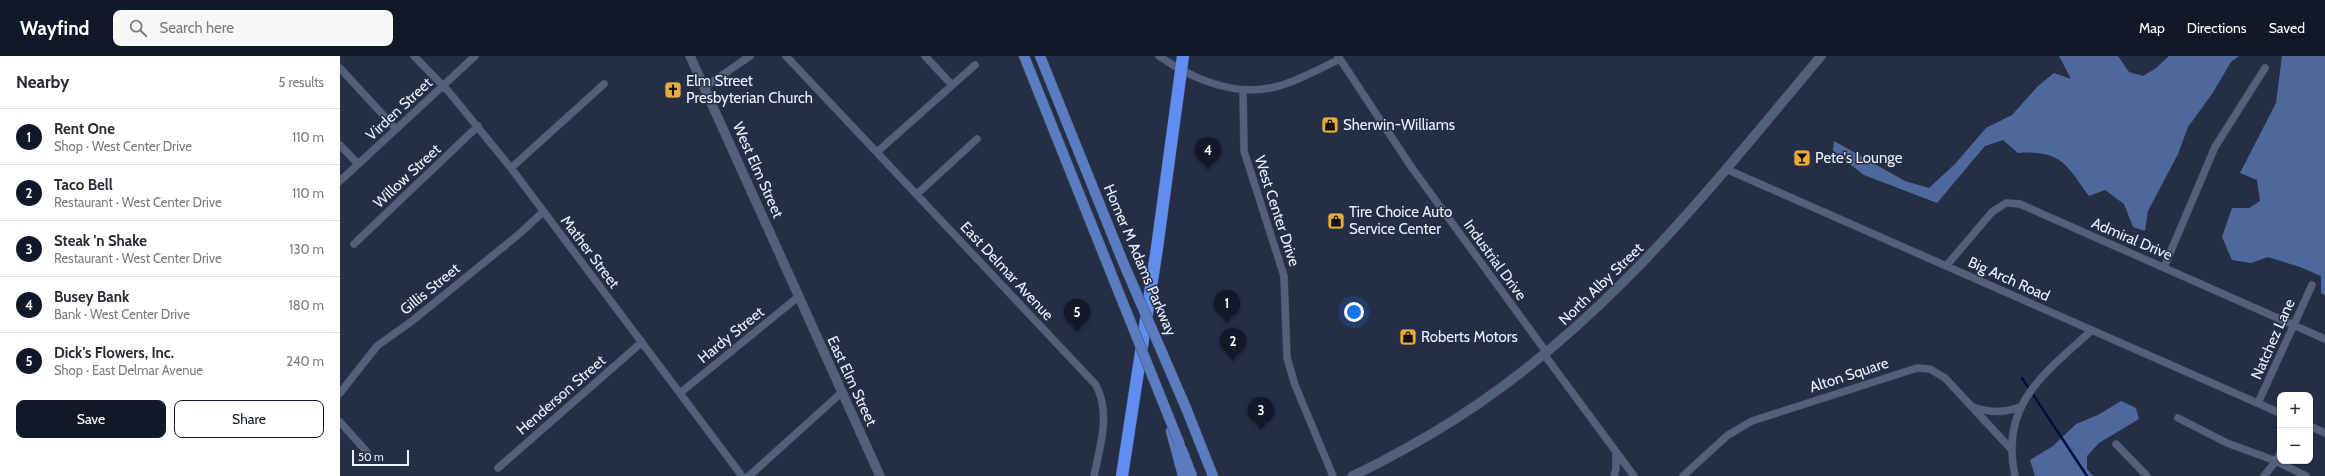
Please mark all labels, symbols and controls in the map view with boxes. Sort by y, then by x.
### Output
search box [113,10,393,46]
text: Wayfind [20,17,89,40]
icon: search [127,17,149,39]
text: Search here [159,19,234,37]
text: Map [2139,19,2165,37]
text: Directions [2187,19,2247,37]
text: Saved [2269,19,2305,37]
text: Nearby [16,72,69,92]
place label: Elm Street Presbyterian Church [686,72,813,107]
text: 5 results [278,74,324,90]
street label: Virden Street [362,74,436,144]
church icon: Elm Street Presbyterian Church [663,80,683,100]
shop icon: Sherwin-Williams [1320,115,1340,135]
place label: Sherwin-Williams [1343,116,1455,134]
street label: West Elm Street [729,119,787,221]
text: Rent One [54,120,115,138]
text: 1 [27,129,31,145]
text: 110 m [292,129,324,145]
pin: 4 [1195,137,1221,170]
text: Shop · West Center Drive [54,138,192,154]
street label: Willow Street [370,140,444,212]
bar icon: Pete's Lounge [1792,148,1812,168]
place label: Pete's Lounge [1815,149,1903,167]
street label: West Center Drive [1251,153,1303,269]
text: Taco Bell [54,176,113,194]
street label: Homer M Adams Parkway [1100,182,1180,339]
text: 2 [26,185,32,201]
text: 110 m [292,185,324,201]
text: Restaurant · West Center Drive [54,194,222,210]
place label: Tire Choice Auto Service Center [1349,203,1452,238]
shop icon: Tire Choice Auto Service Center [1326,211,1346,231]
street label: Mather Street [557,212,623,292]
street label: Admiral Drive [2089,214,2175,264]
street label: Industrial Drive [1460,216,1530,304]
street label: East Delmar Avenue [957,218,1058,324]
text: Steak 'n Shake [54,232,147,250]
street label: North Alby Street [1555,239,1647,329]
text: 3 [25,241,33,257]
text: 130 m [289,241,324,257]
text: Restaurant · West Center Drive [54,250,222,266]
street label: Big Arch Road [1965,253,2053,305]
street label: Gillis Street [397,259,463,319]
text: Busey Bank [54,288,129,306]
pin: 1 [1214,290,1240,323]
street label: Natchez Lane [2247,296,2299,382]
text: 4 [25,297,33,313]
text: 180 m [288,297,324,313]
pin: 5 [1064,299,1090,332]
your location [1344,302,1364,322]
street label: Hardy Street [694,303,768,367]
text: Bank · West Center Drive [54,306,190,322]
shop icon: Roberts Motors [1398,327,1418,347]
pin: 2 [1220,328,1246,361]
place label: Roberts Motors [1421,328,1518,346]
street label: East Elm Street [823,333,881,429]
text: Dick's Flowers, Inc. [54,344,174,362]
street label: Henderson Street [513,351,609,439]
text: 5 [26,353,32,369]
text: 240 m [286,353,324,369]
street label: Alton Square [1807,354,1891,396]
text: Shop · East Delmar Avenue [54,362,203,378]
map controls [2277,392,2313,464]
button: + [2277,392,2313,428]
pin: 3 [1248,397,1274,430]
button: Save [16,400,166,438]
button: Share [174,400,324,438]
button: − [2277,428,2313,464]
scale bar [352,448,409,467]
text: 50 m [358,450,384,464]

